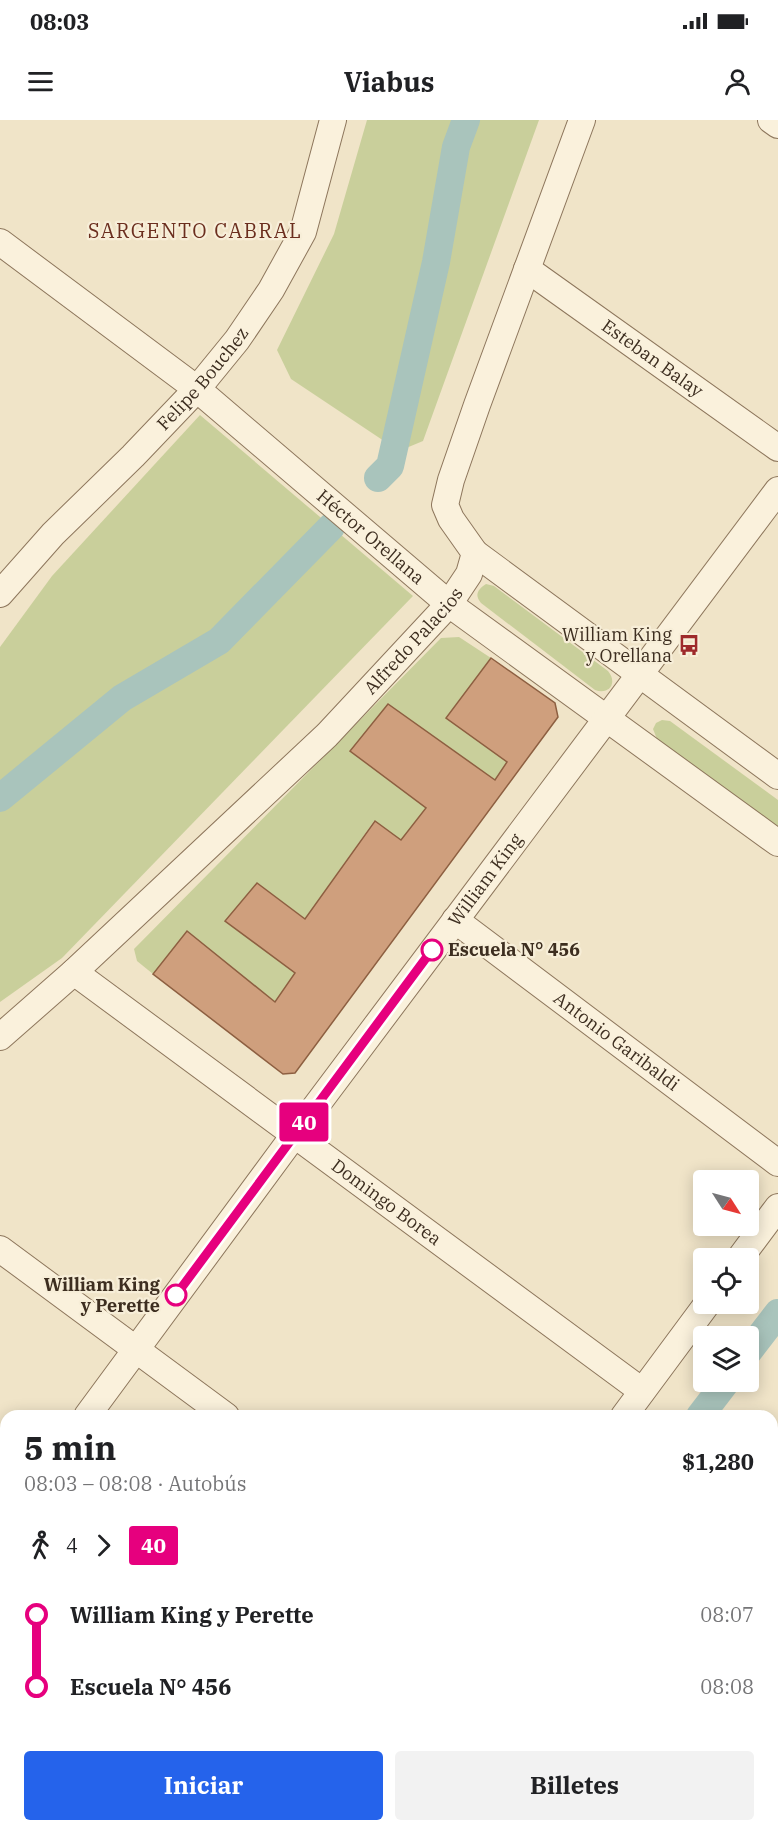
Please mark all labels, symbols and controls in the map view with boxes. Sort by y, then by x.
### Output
text: 08:03 [30,7,89,36]
text: Viabus [344,64,434,99]
icon: menu [24,65,57,98]
icon: person [721,65,754,98]
district label: SARGENTO CABRAL [88,217,302,244]
street label: Esteban Balay [597,314,708,402]
street label: Felipe Bouchez [152,323,253,435]
street label: Héctor Orellana [312,484,430,589]
street label: Alfredo Palacios [359,583,468,699]
place label: William King y Orellana [562,623,672,667]
bus stop icon: William King y Orellana [677,633,701,657]
street label: William King [443,828,528,931]
place label: Escuela N° 456 [448,938,580,961]
marker: Escuela N° 456 [421,939,443,961]
street label: Antonio Garibaldi [549,986,684,1096]
line badge: 40 [277,1102,331,1142]
text: 40 [291,1108,317,1136]
street label: Domingo Borea [327,1154,446,1250]
north arrow [693,1170,759,1236]
map controls [693,1170,759,1392]
button: locate [693,1248,759,1314]
place label: William King y Perette [44,1273,161,1317]
marker: William King y Perette [165,1284,187,1306]
button: layers [693,1326,759,1392]
text: 5 min [24,1426,116,1469]
text: $1,280 [682,1447,754,1476]
text: 08:03 – 08:08 · Autobús [24,1470,246,1497]
icon: walk [24,1529,57,1562]
icon: forward [87,1529,120,1562]
text: 40 [141,1531,166,1559]
text: 4 [66,1532,78,1559]
text: William King y Perette [70,1600,314,1629]
text: 08:07 [700,1601,754,1628]
text: Escuela N° 456 [70,1672,231,1701]
text: 08:08 [700,1673,754,1700]
button: Iniciar [24,1751,383,1820]
button: Billetes [395,1751,754,1820]

